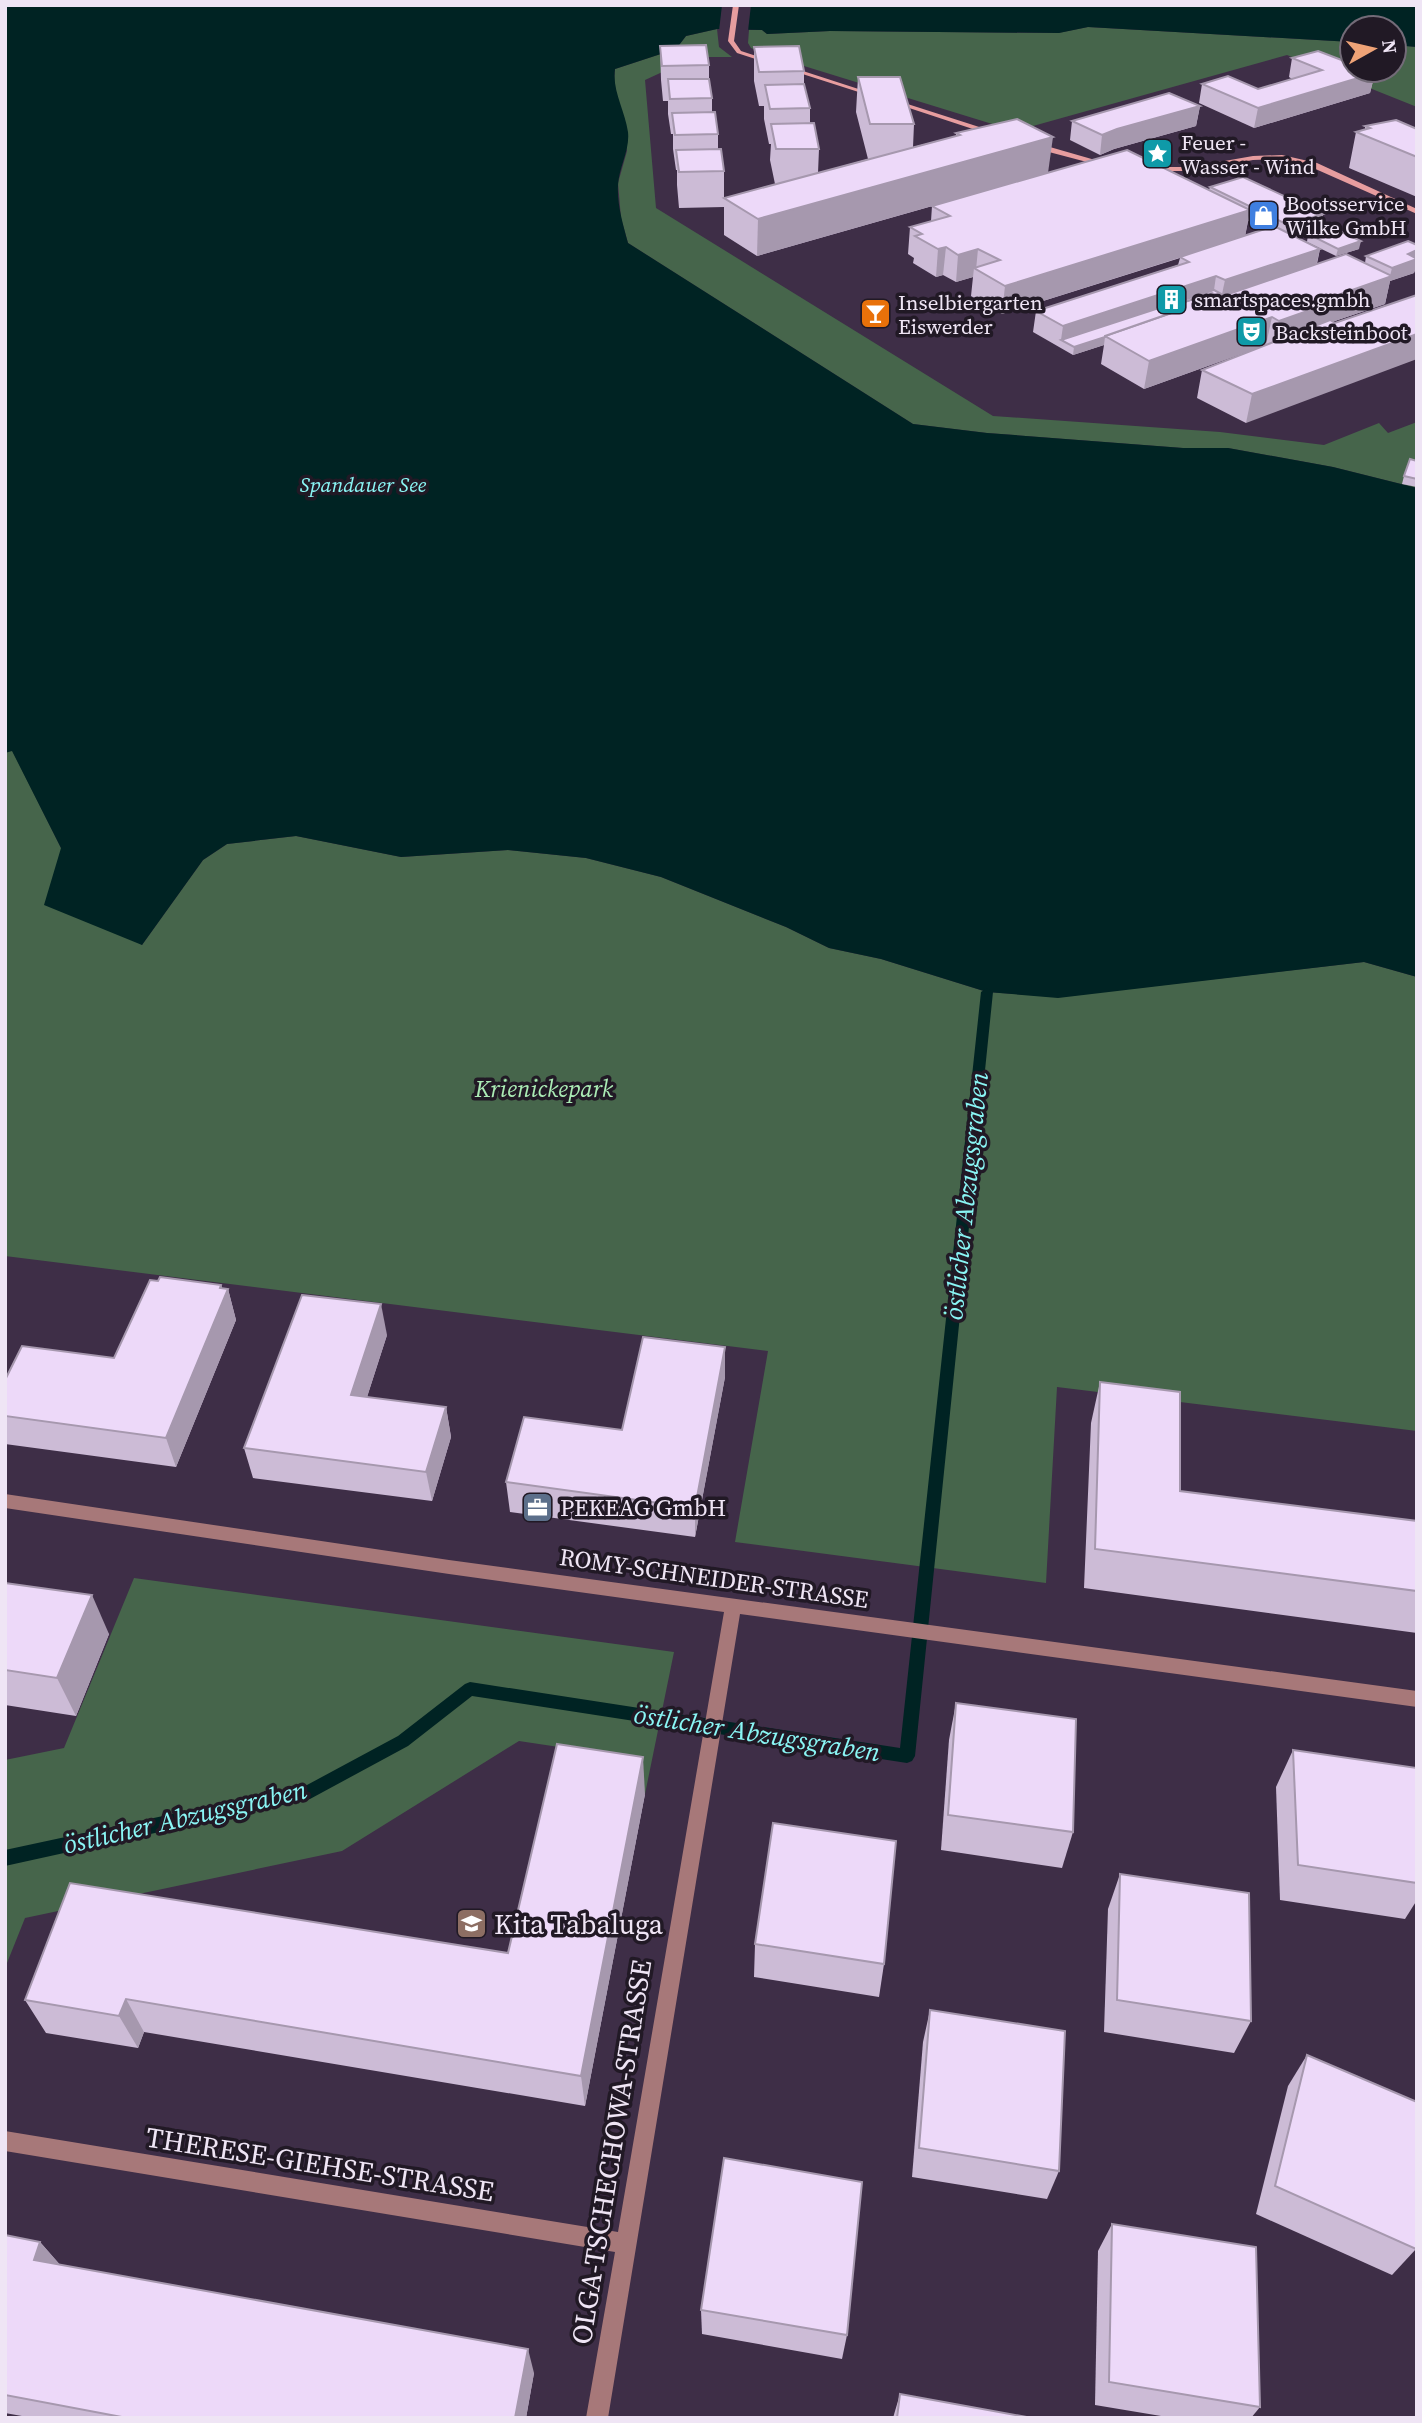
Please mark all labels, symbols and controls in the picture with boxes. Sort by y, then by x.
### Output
north arrow [1338,14,1408,84]
text: N [1376,38,1404,55]
place label: Feuer - Wasser - Wind [1181,128,1315,181]
place icon: Feuer - Wasser - Wind [1141,137,1175,171]
place label: Bootsservice Wilke GmbH [1286,189,1406,242]
shop icon: Bootsservice Wilke GmbH [1246,198,1280,232]
building icon: smartspaces.gmbh [1154,282,1188,316]
place label: smartspaces.gmbh [1194,285,1370,314]
place label: Inselbiergarten Eiswerder [898,288,1043,341]
bar icon: Inselbiergarten Eiswerder [858,297,892,331]
theatre icon: Backsteinboot [1235,315,1269,349]
place label: Backsteinboot [1275,318,1408,347]
water label: Spandauer See [300,470,427,499]
water label: östlicher Abzugsgraben [935,1070,997,1322]
park label: Krienickepark [474,1072,614,1105]
office icon: PEKEAG GmbH [520,1490,554,1524]
place label: PEKEAG GmbH [560,1491,726,1524]
street label: ROMY-SCHNEIDER-STRASSE [557,1540,871,1616]
water label: östlicher Abzugsgraben [631,1696,883,1770]
water label: östlicher Abzugsgraben [60,1771,311,1863]
place label: Kita Tabaluga [494,1905,664,1943]
school or university icon: Kita Tabaluga [454,1907,488,1941]
street label: OLGA-TSCHECHOWA-STRASSE [562,1957,660,2347]
street label: THERESE-GIEHSE-STRASSE [143,2118,497,2210]

